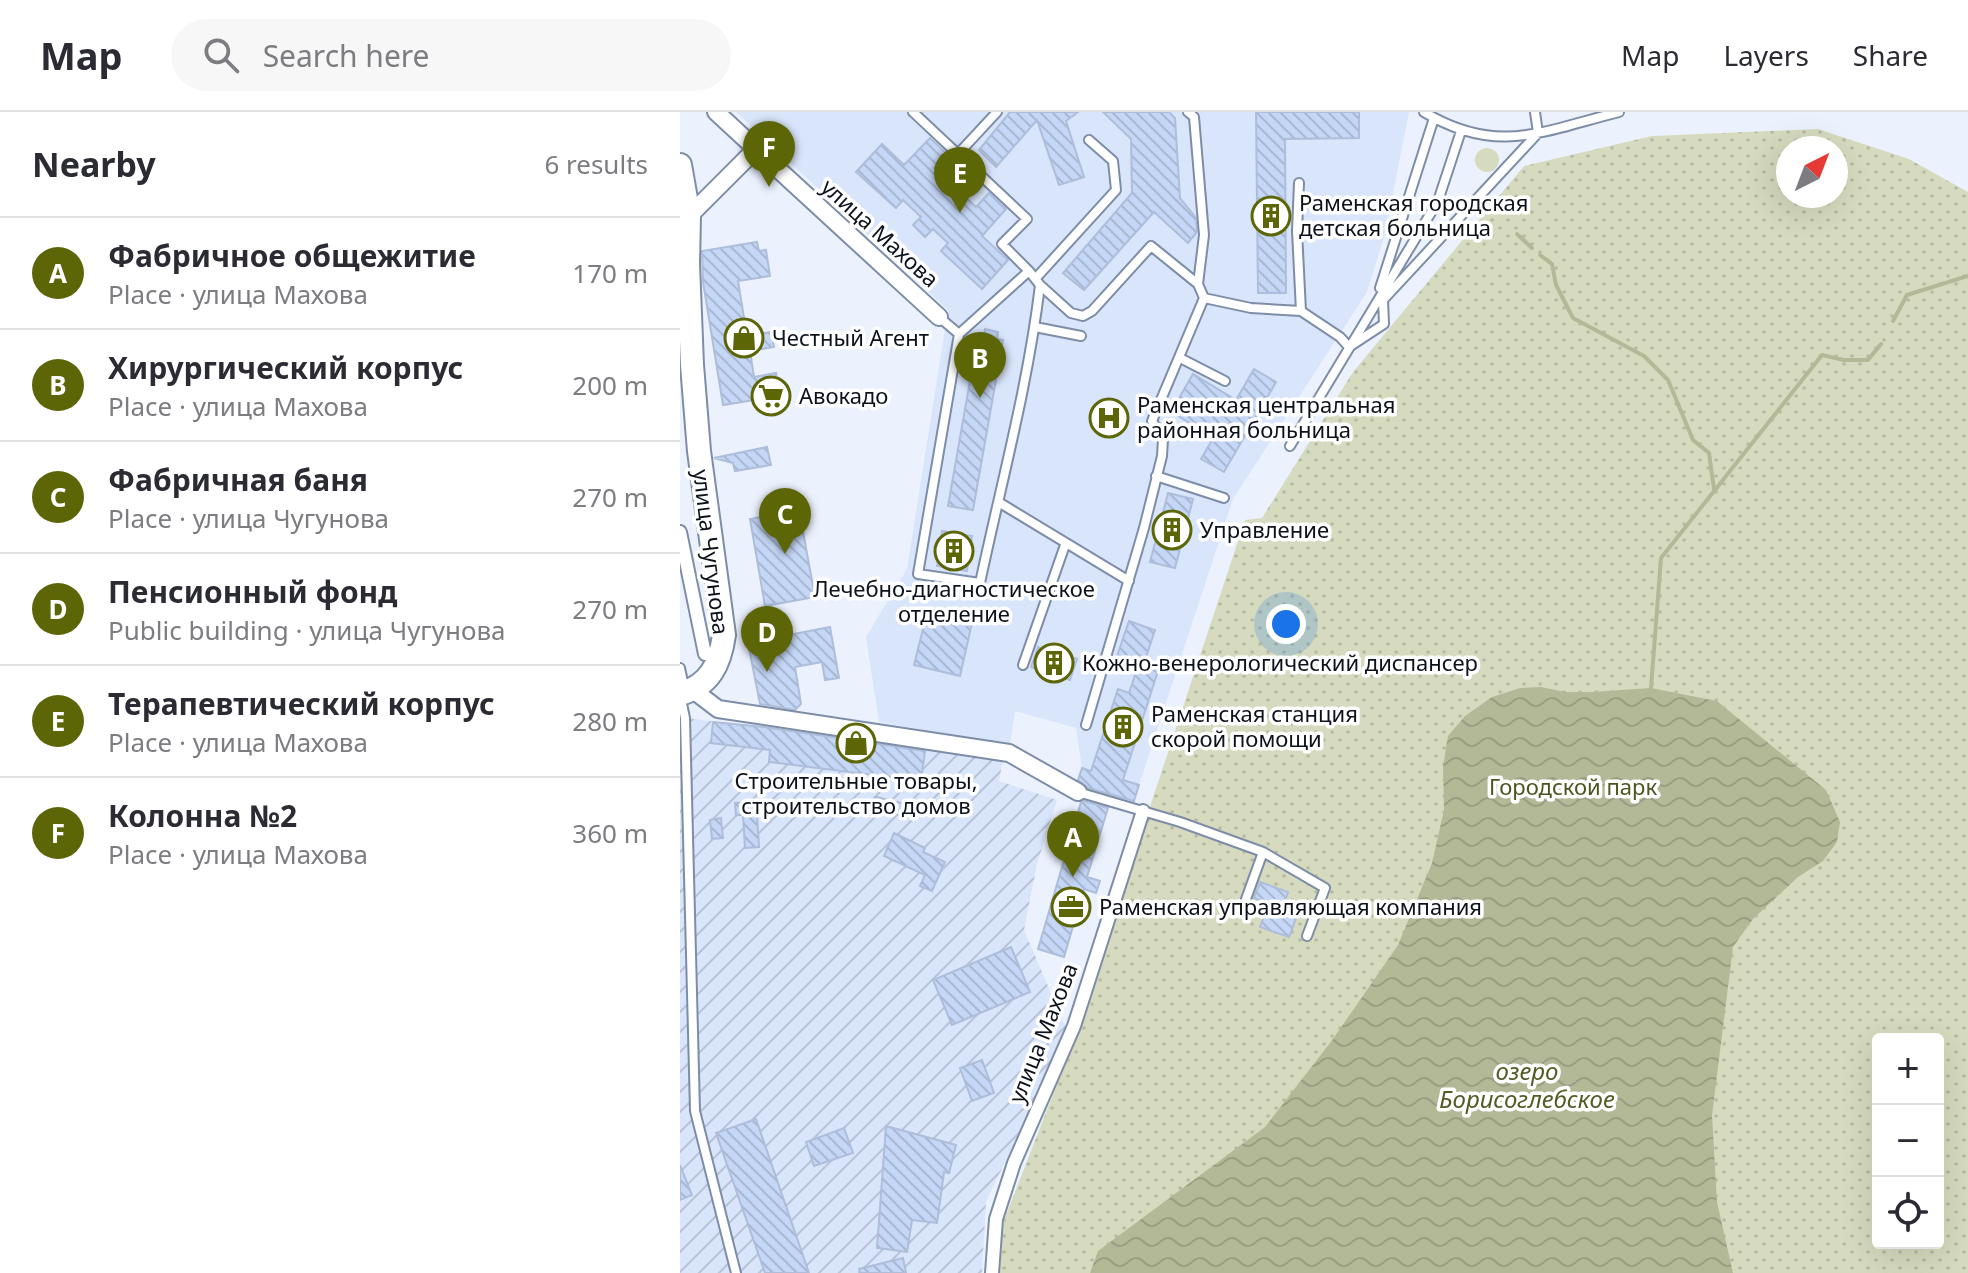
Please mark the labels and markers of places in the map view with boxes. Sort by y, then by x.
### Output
pin: F [743,121,795,187]
pin: E [934,147,986,213]
place label: Раменская городская детская больница [1299,187,1528,242]
building icon: Раменская городская детская больница [1250,195,1292,237]
shop icon: Честный Агент [723,317,765,359]
place label: Честный Агент [772,322,929,352]
pin: B [954,332,1006,398]
supermarket icon: Авокадо [750,375,792,417]
place label: Авокадо [799,380,888,410]
place label: Раменская центральная районная больница [1137,389,1396,444]
hospital icon: Раменская центральная районная больница [1088,397,1130,439]
pin: C [759,488,811,554]
building icon: Управление [1151,509,1193,551]
place label: Управление [1200,514,1329,544]
building icon: Лечебно-диагностическое отделение [933,530,975,572]
place label: Лечебно-диагностическое отделение [813,573,1095,628]
pin: D [741,606,793,672]
building icon: Кожно-венерологический диспансер [1033,642,1075,684]
place label: Кожно-венерологический диспансер [1082,647,1478,677]
place label: Раменская станция скорой помощи [1151,698,1358,753]
building icon: Раменская станция скорой помощи [1102,706,1144,748]
shop icon: Строительные товары, строительство домов [835,722,877,764]
place label: Строительные товары, строительство домов [734,765,978,820]
pin: A [1047,811,1099,877]
office icon: Раменская управляющая компания [1050,886,1092,928]
place label: Раменская управляющая компания [1099,891,1482,921]

